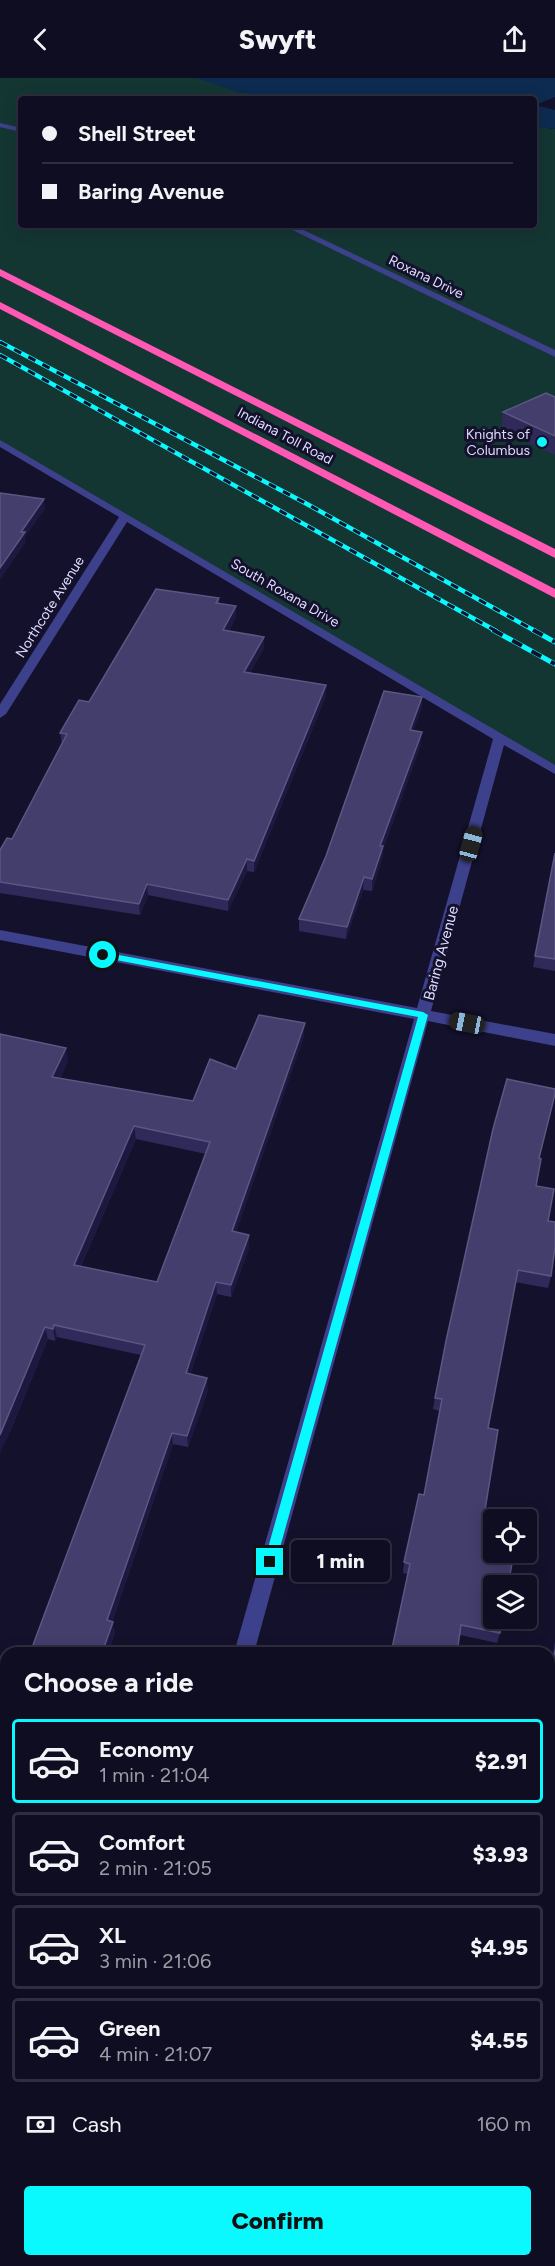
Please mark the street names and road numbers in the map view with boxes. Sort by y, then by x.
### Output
street label: Roxana Drive [386,252,467,303]
street label: Indiana Toll Road [234,404,336,468]
street label: Northcote Avenue [12,553,88,661]
street label: South Roxana Drive [228,555,343,631]
street label: Baring Avenue [420,904,462,1002]

